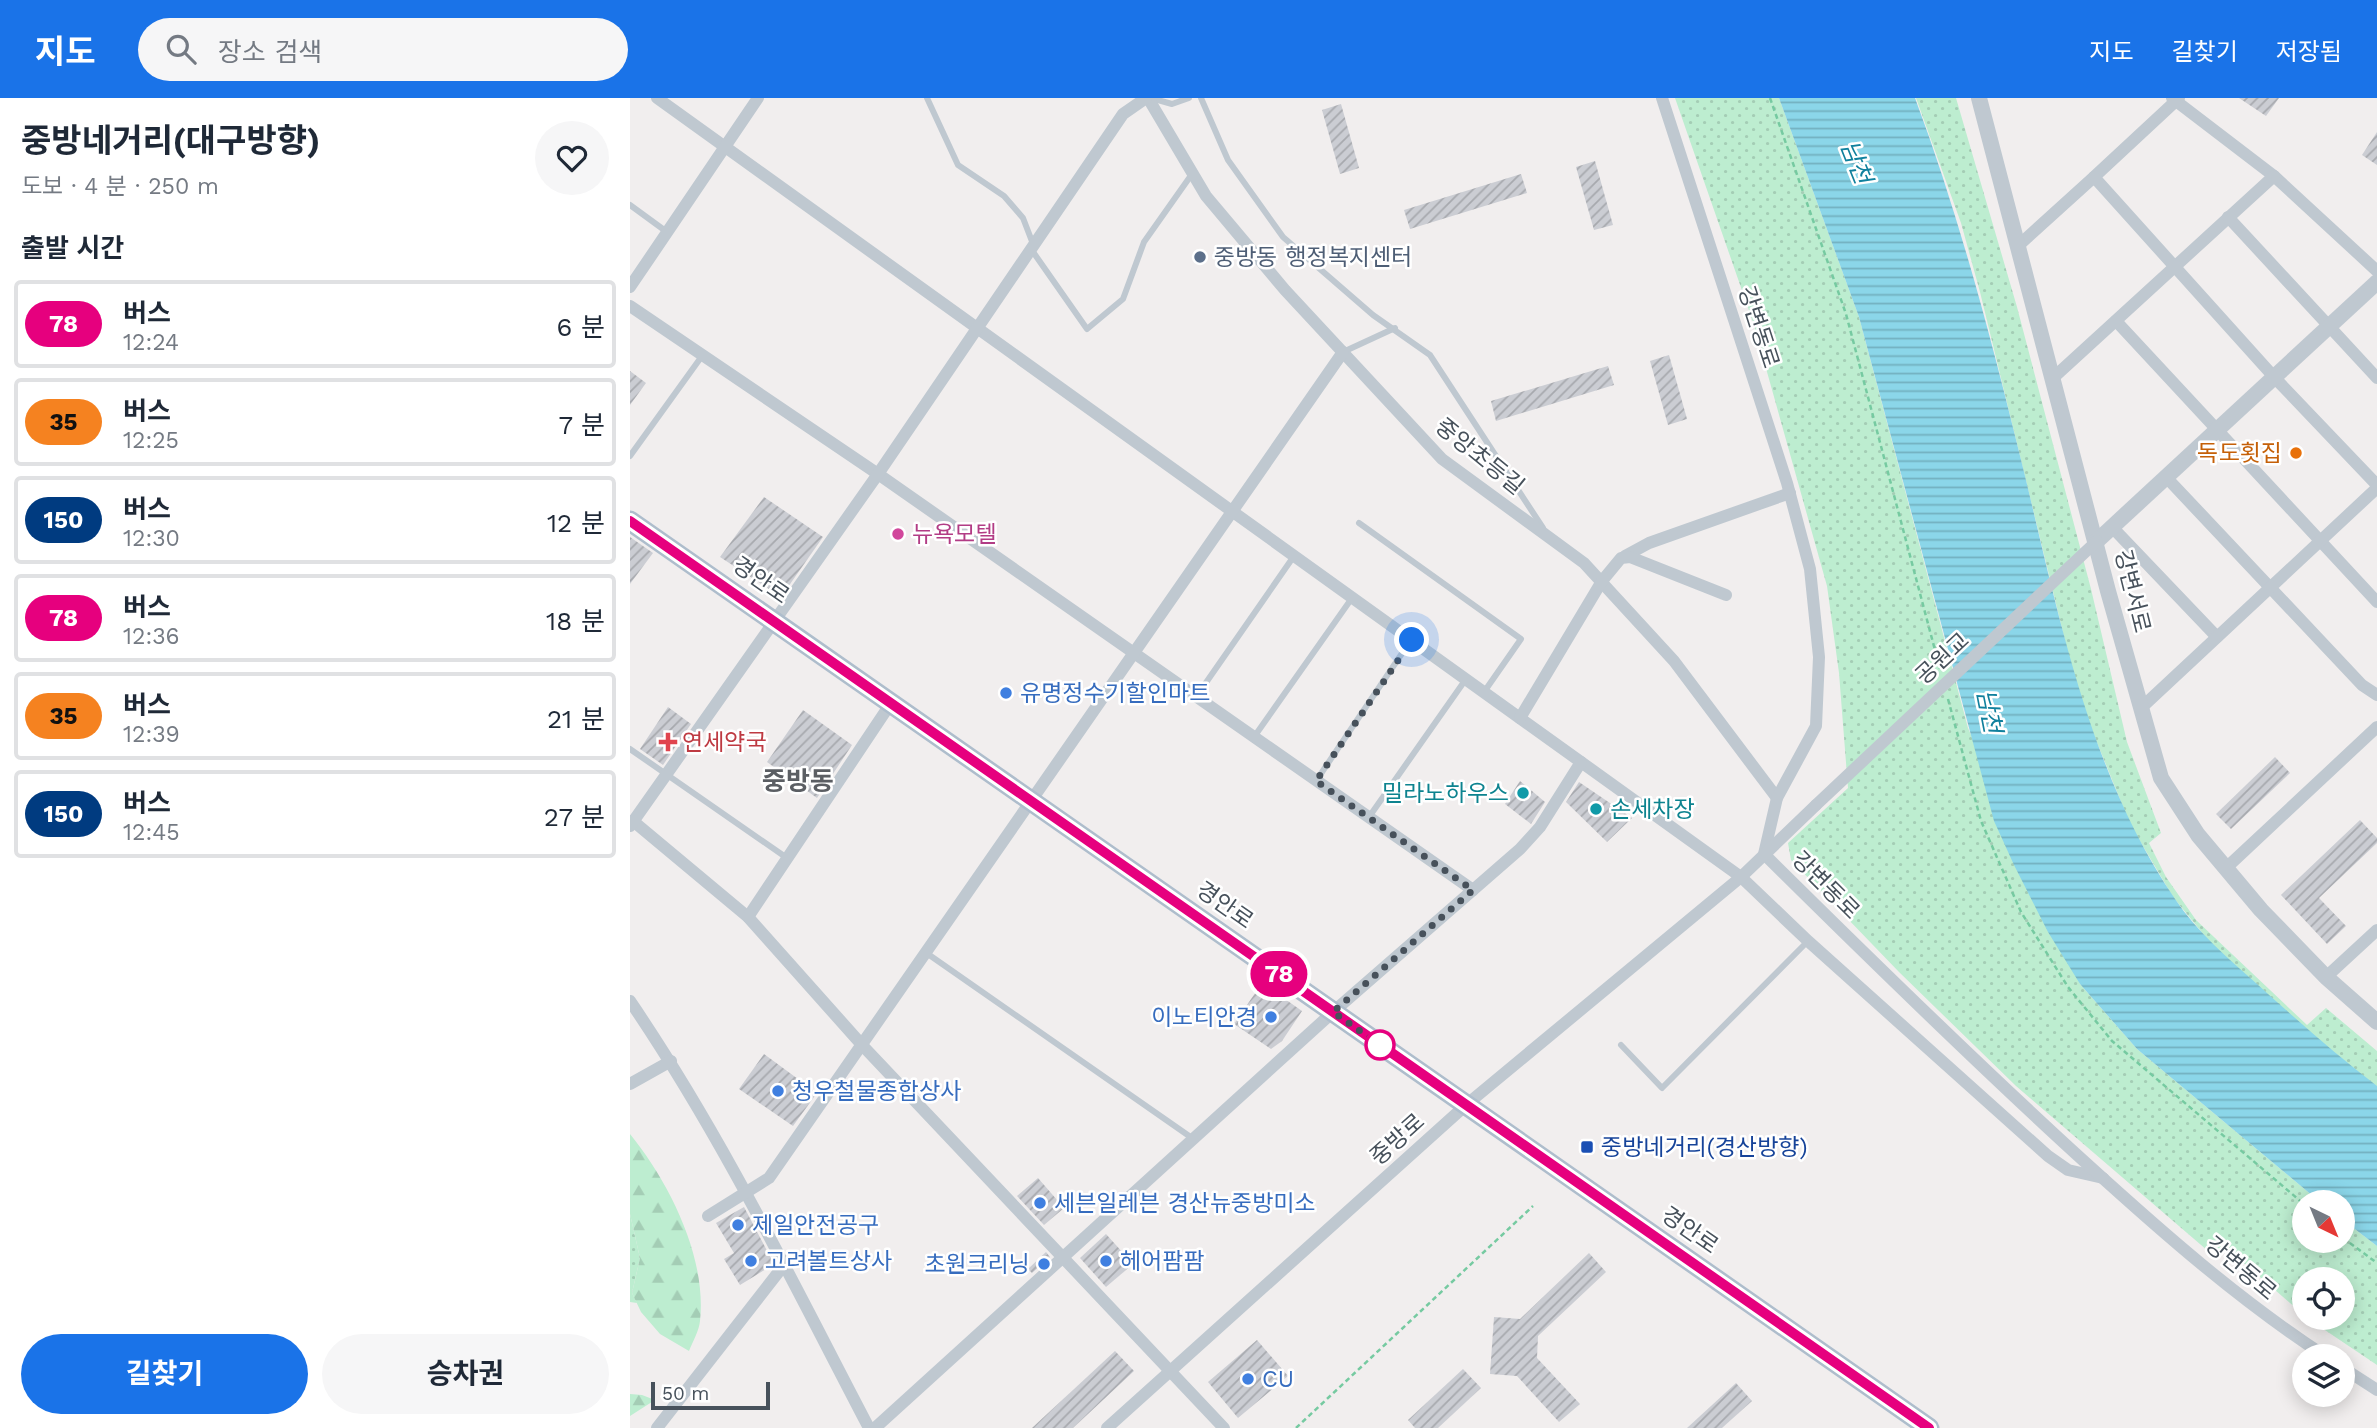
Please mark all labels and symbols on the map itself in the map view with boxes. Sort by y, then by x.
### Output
water label: 남천 [1835,136,1878,190]
place label: 중방동 행정복지센터 [1214,244,1412,271]
marker: 중방동 행정복지센터 [1192,249,1208,265]
street label: 강변동로 [1733,283,1784,372]
street label: 중앙초등길 [1430,413,1529,500]
place label: 독도횟집 [2197,440,2282,467]
marker: 독도횟집 [2288,445,2304,461]
place label: 뉴욕모텔 [912,521,997,548]
marker: 뉴욕모텔 [890,526,906,542]
street label: 강변서로 [2109,547,2156,635]
street label: 경안로 [727,551,794,610]
your location [1394,622,1429,657]
street label: 공원교 [1910,627,1975,690]
place label: 유명정수기할인마트 [1020,680,1210,707]
marker: 유명정수기할인마트 [998,685,1014,701]
water label: 남천 [1971,687,2008,738]
place label: 연세약국 [682,729,767,756]
marker: 연세약국 [660,734,676,750]
district label: 중방동 [762,766,834,796]
place label: 밀라노하우스 [1382,780,1509,807]
marker: 밀라노하우스 [1515,785,1531,801]
place label: 손세차장 [1610,796,1695,823]
marker: 손세차장 [1588,801,1604,817]
street label: 강변동로 [1786,846,1865,925]
street label: 경안로 [1191,876,1258,935]
line badge: 78 [1248,951,1310,997]
place label: 이노티안경 [1151,1004,1257,1031]
marker: 이노티안경 [1263,1009,1279,1025]
unlabelled marker [1365,1030,1395,1060]
place label: 청우철물종합상사 [792,1078,961,1105]
marker: 청우철물종합상사 [770,1083,786,1099]
street label: 중방로 [1365,1108,1430,1171]
place label: 중방네거리(경산방향) [1601,1134,1808,1161]
marker: 중방네거리(경산방향) [1579,1139,1595,1155]
place label: 세븐일레븐 경산뉴중방미소 [1054,1190,1316,1217]
north arrow [2292,1190,2356,1253]
marker: 세븐일레븐 경산뉴중방미소 [1032,1195,1048,1211]
street label: 경안로 [1656,1201,1723,1260]
place label: 제일안전공구 [752,1212,879,1239]
marker: 제일안전공구 [730,1217,746,1233]
street label: 강변동로 [2200,1231,2282,1306]
place label: 고려볼트상사 [765,1248,892,1275]
place label: 헤어팜팜 [1120,1248,1205,1275]
place label: 초원크리닝 [924,1251,1030,1278]
marker: 고려볼트상사 [743,1253,759,1269]
marker: 헤어팜팜 [1098,1253,1114,1269]
marker: 초원크리닝 [1036,1256,1052,1272]
place label: CU [1262,1366,1294,1393]
marker: CU [1240,1371,1256,1387]
scale bar [651,1379,770,1411]

